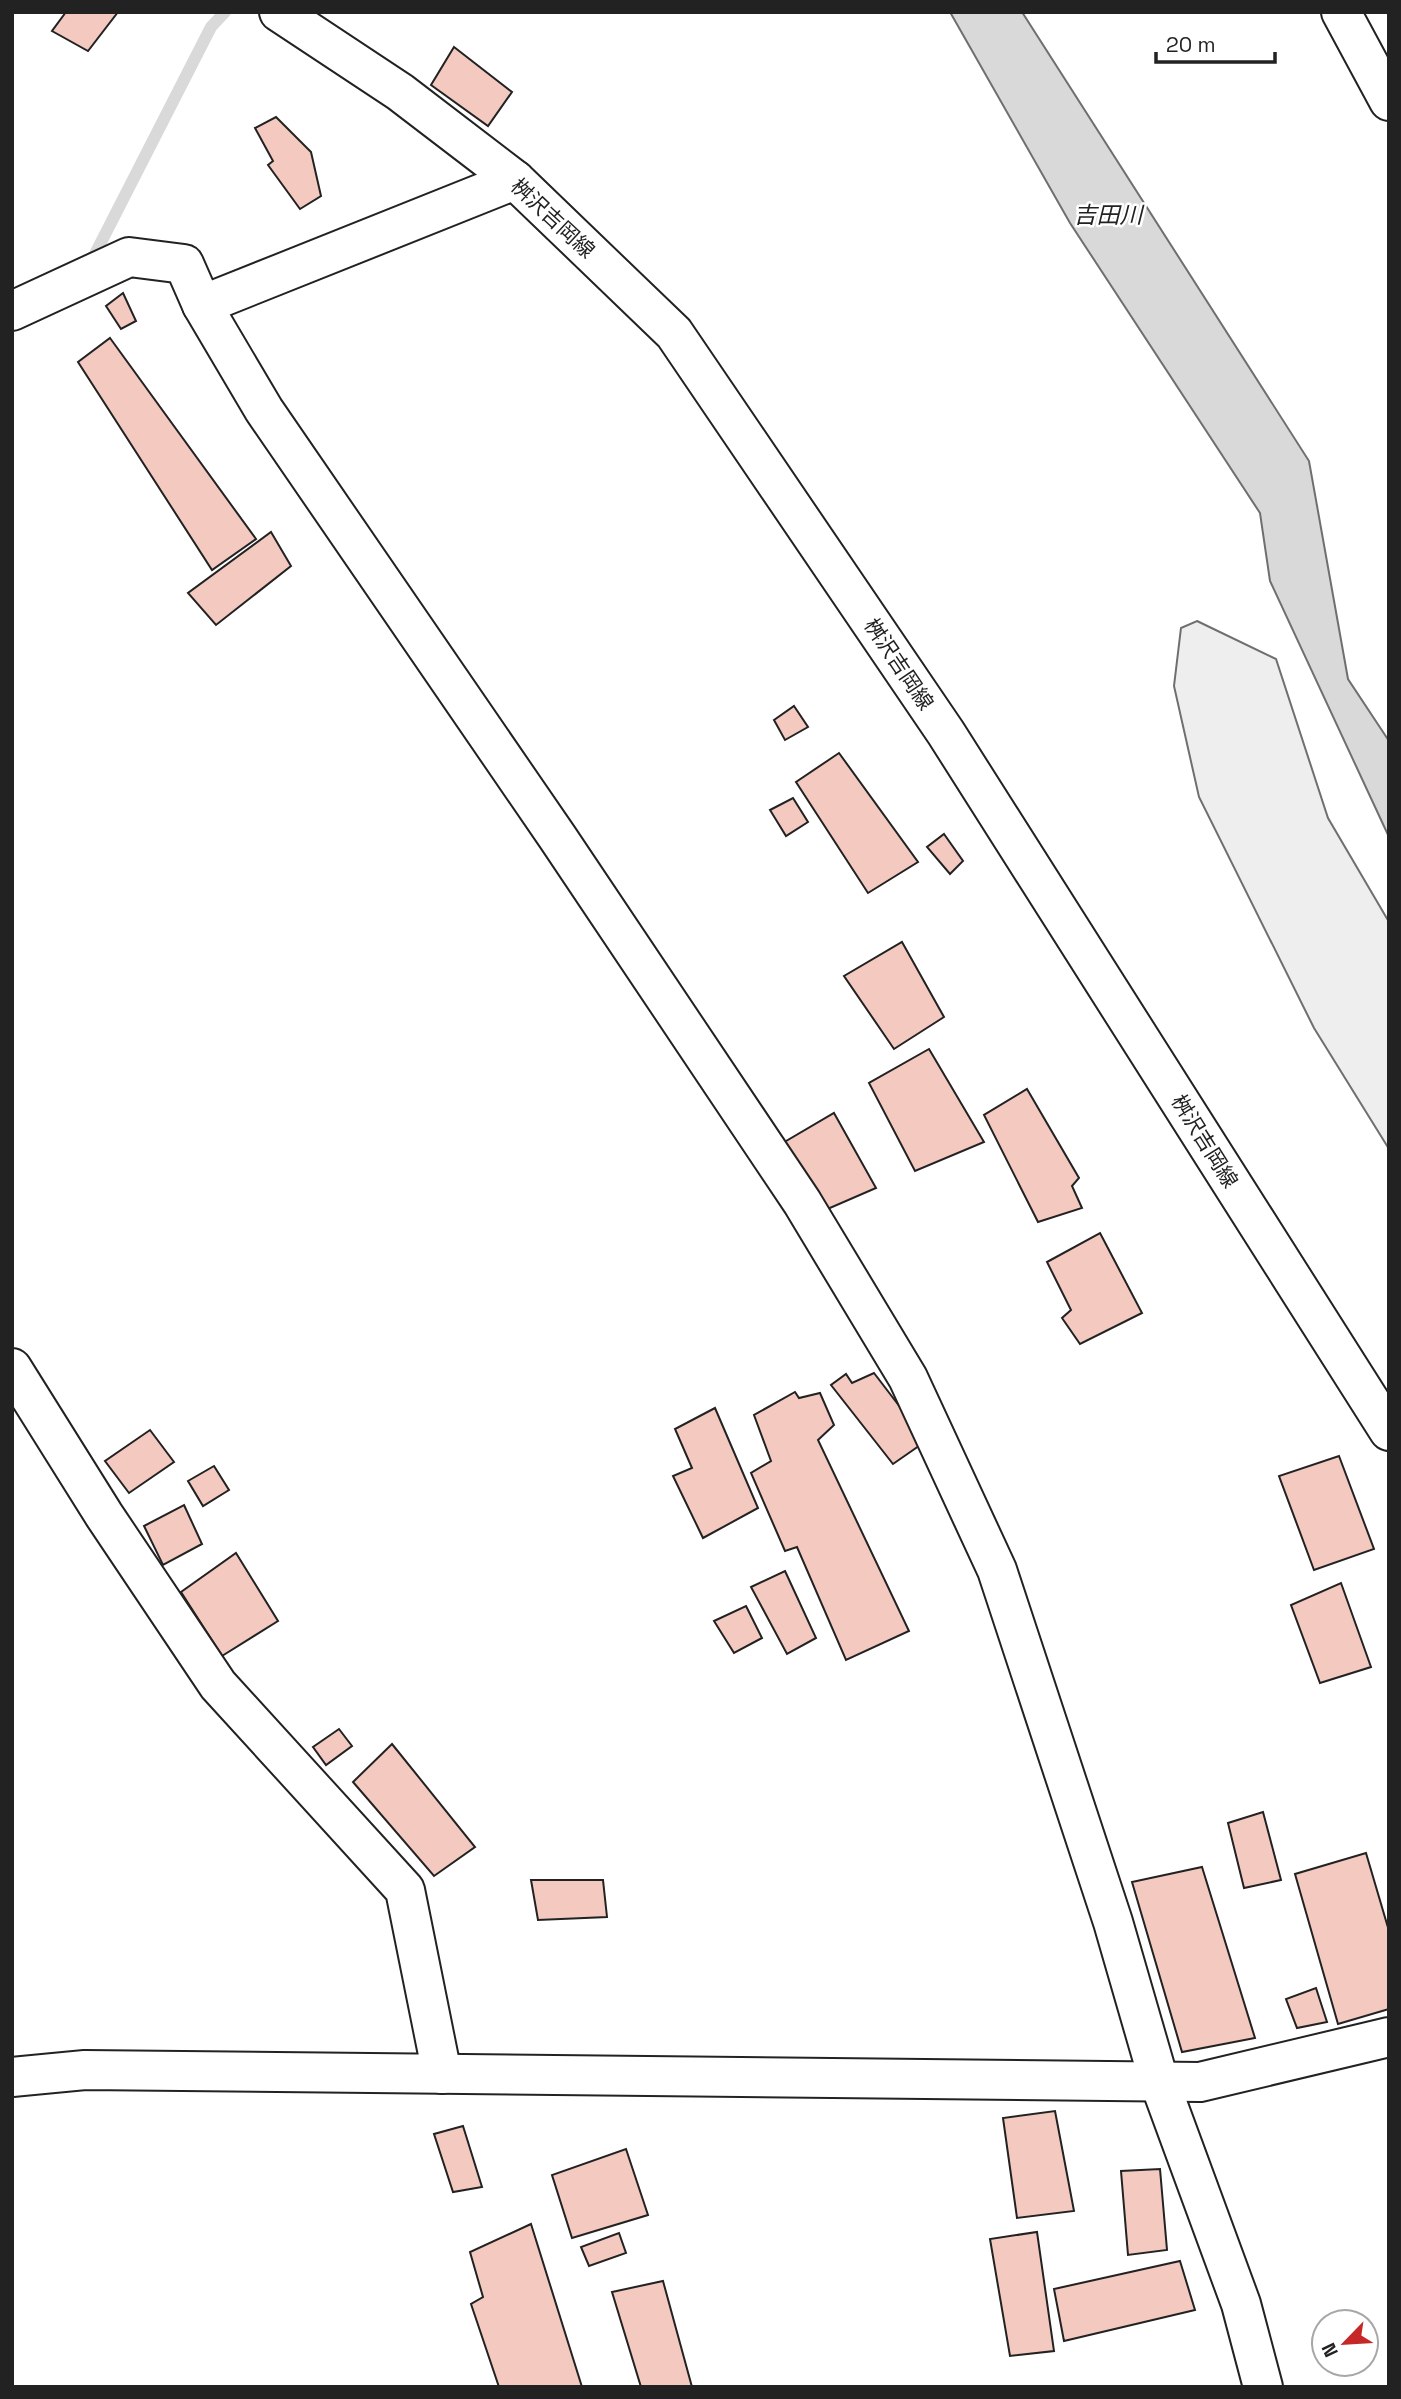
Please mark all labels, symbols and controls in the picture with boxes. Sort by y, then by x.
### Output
scale bar [1156,21,1275,65]
text: 20 m [1166,31,1216,58]
street label: 桝沢吉岡線 [505,172,601,264]
water label: 吉田川 [1074,200,1146,230]
street label: 桝沢吉岡線 [858,613,940,715]
street label: 桝沢吉岡線 [1166,1089,1244,1193]
north arrow [1310,2308,1380,2378]
text: N [1316,2339,1344,2361]

